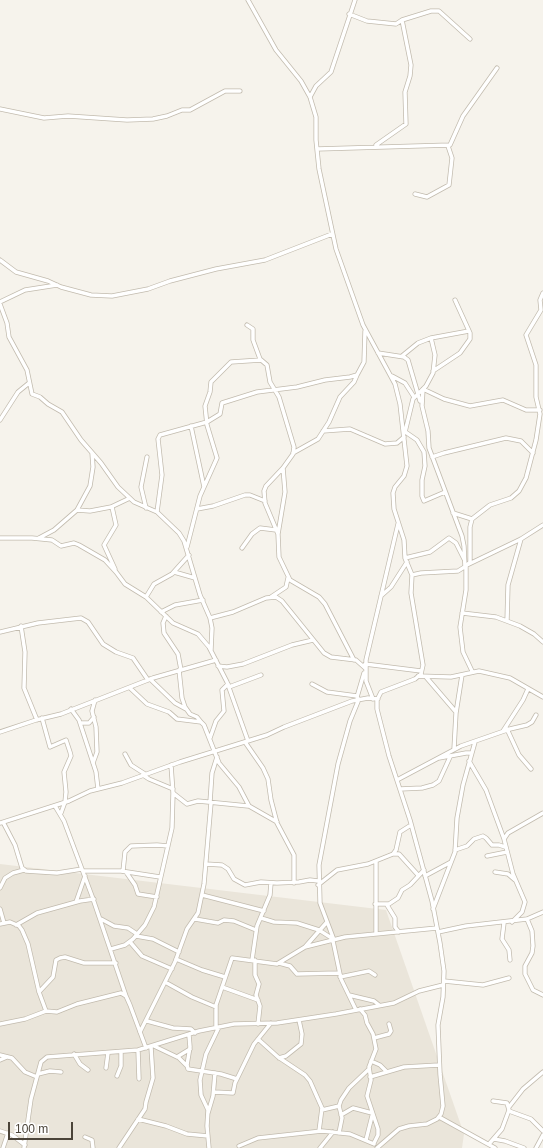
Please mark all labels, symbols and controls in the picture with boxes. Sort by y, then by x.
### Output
scale bar [10,1114,75,1140]
text: 100 m [15,1122,48,1136]

